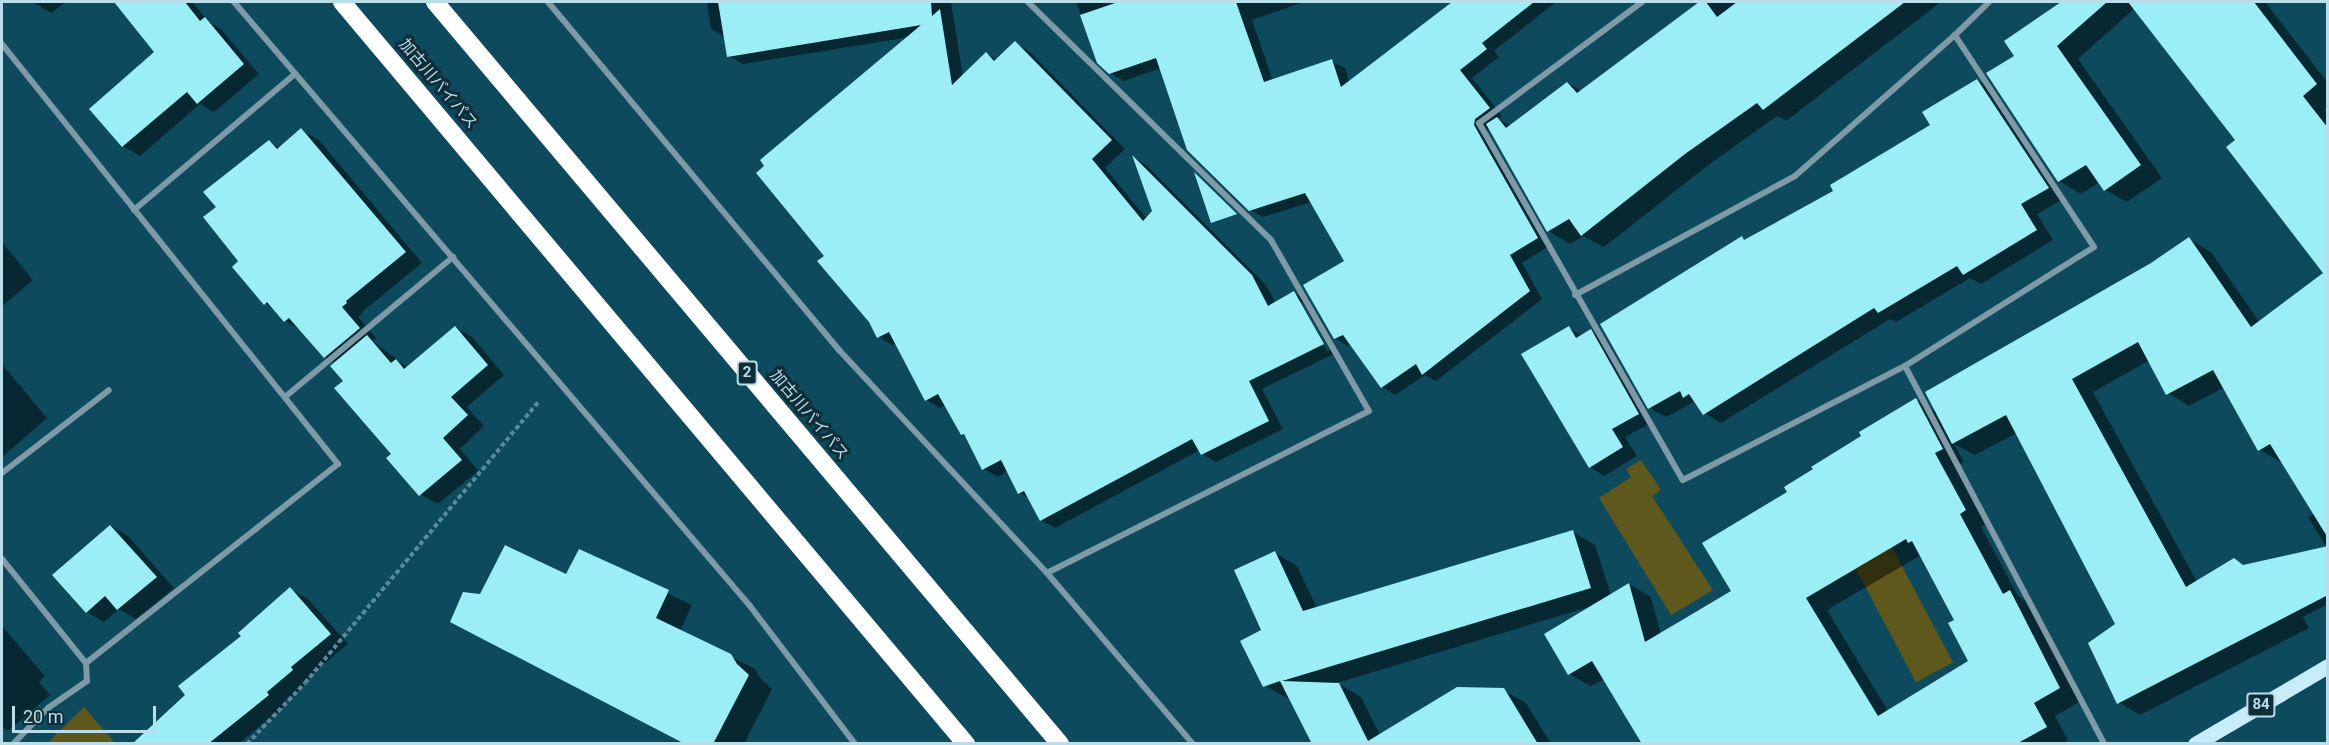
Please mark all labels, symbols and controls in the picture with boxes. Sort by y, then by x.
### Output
street label: 加古川バイパス [395,35,481,133]
road number: 2 [736,361,758,385]
street label: 加古川バイパス [766,366,852,464]
road number: 84 [2246,693,2276,717]
scale bar [15,694,159,732]
text: 20 m [23,706,63,727]

